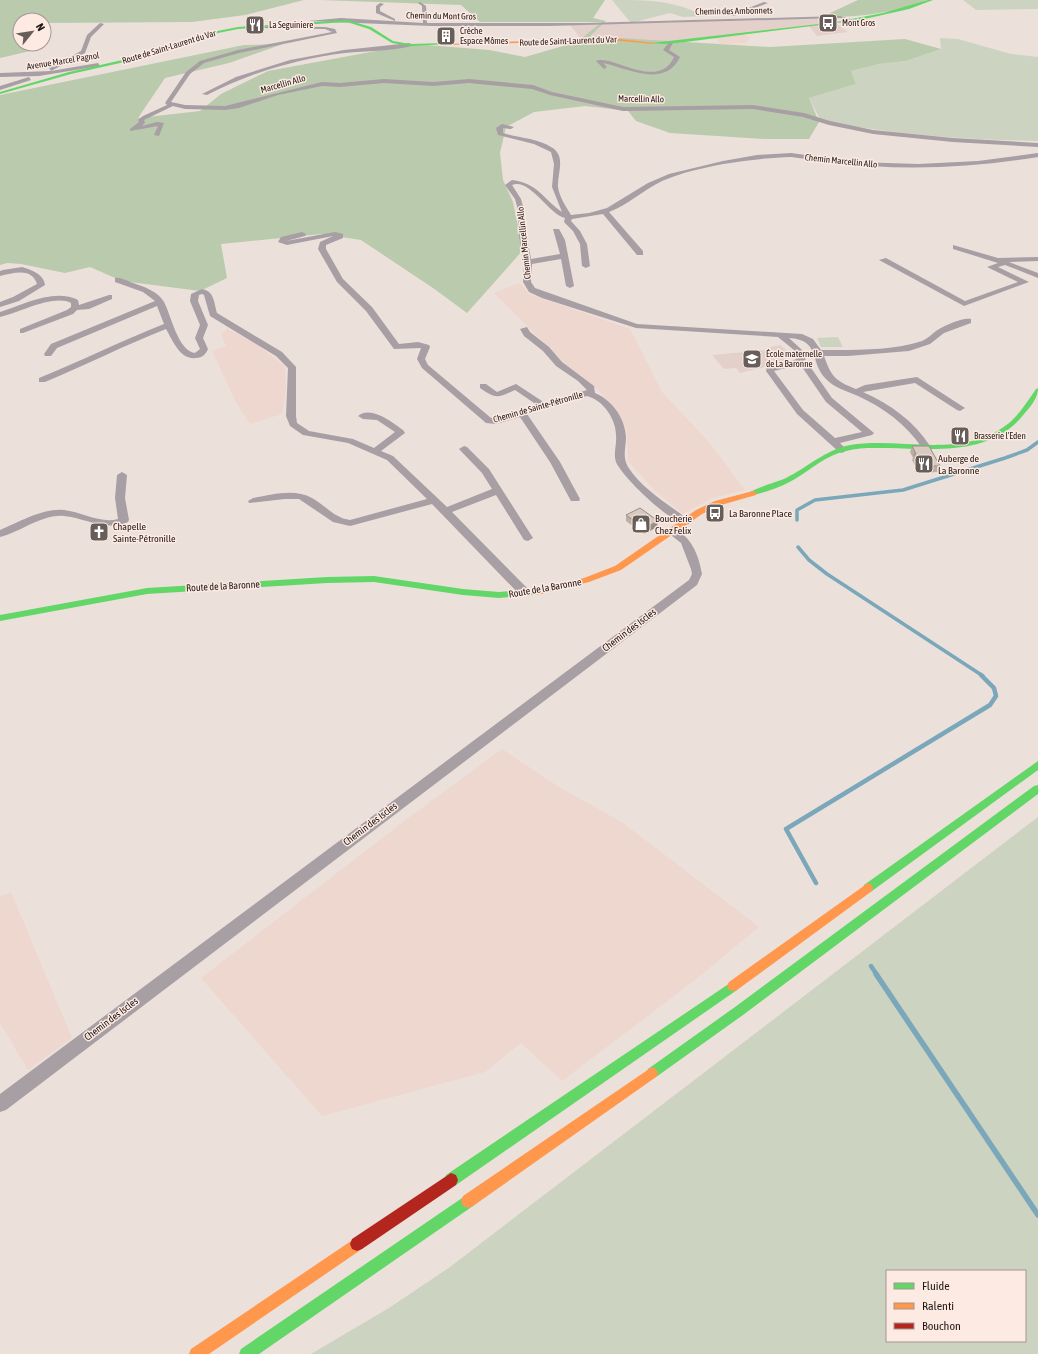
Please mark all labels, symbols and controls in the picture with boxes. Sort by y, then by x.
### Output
street label: Chemin des Ambonnets [695,5,773,17]
street label: Chemin du Mont Gros [406,10,476,22]
north arrow [12,12,52,52]
bus stop icon: Mont Gros [817,12,839,34]
restaurant icon: La Seguiniere [244,14,266,36]
place label: Mont Gros [842,18,875,28]
place label: La Seguiniere [269,20,313,30]
text: N [34,21,47,33]
building icon: Crèche Espace Mômes [435,25,457,47]
place label: Crèche Espace Mômes [460,26,508,46]
street label: Route de Saint-Laurent du Var [121,28,217,66]
street label: Route de Saint-Laurent du Var [519,34,617,48]
street label: Avenue Marcel Pagnol [26,50,101,72]
street label: Marcellin Allo [259,73,307,95]
street label: Marcellin Allo [618,94,664,104]
street label: Chemin Marcellin Allo [804,152,878,170]
street label: Chemin Marcellin Allo [515,206,533,280]
school or university icon: École maternelle de La Baronne [741,348,763,370]
place label: École maternelle de La Baronne [766,349,822,369]
street label: Chemin de Sainte-Pétronille [492,389,584,425]
restaurant icon: Brasserie l'Eden [949,425,971,447]
place label: Brasserie l'Eden [974,431,1026,441]
restaurant icon: Auberge de La Baronne [913,453,935,475]
place label: Auberge de La Baronne [938,453,980,476]
bus stop icon: La Baronne Place [704,502,726,524]
place label: La Baronne Place [729,508,792,519]
shop icon: Boucherie Chez Felix [630,513,652,535]
place label: Boucherie Chez Felix [655,513,693,536]
church icon: Chapelle Sainte-Pétronille [88,521,110,543]
place label: Chapelle Sainte-Pétronille [113,521,176,544]
street label: Route de la Baronne [508,576,583,600]
street label: Route de la Baronne [186,579,261,593]
street label: Chemin des Iscles [600,606,658,654]
street label: Chemin des Iscles [341,800,399,848]
street label: Chemin des Iscles [82,995,140,1043]
legend [886,1270,1026,1342]
text: Fluide [922,1279,950,1293]
text: Ralenti [922,1299,954,1313]
text: Bouchon [922,1319,961,1333]

